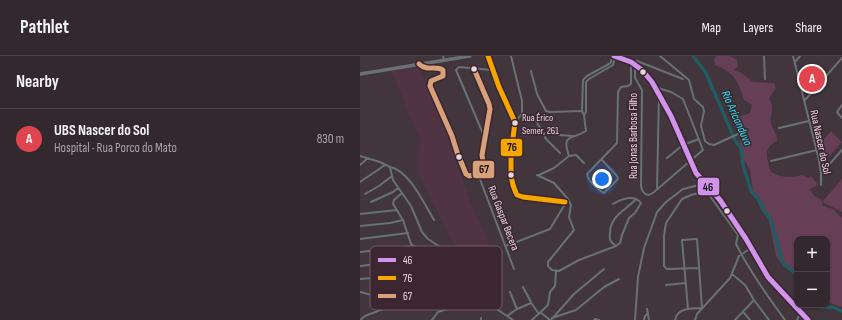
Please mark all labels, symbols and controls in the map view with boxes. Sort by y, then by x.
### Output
text: Pathlet [20,16,69,39]
text: Map [701,19,721,36]
text: Layers [743,19,773,36]
text: Share [795,19,822,36]
unlabelled marker [469,64,479,74]
pin: A [799,64,825,94]
unlabelled marker [638,67,648,77]
text: Nearby [16,72,59,92]
water label: Rio Aricanduva [718,88,755,148]
street label: Rua Jonas Barbosa Filho [627,92,640,179]
street label: Rua Nascer do Sol [807,109,834,175]
place label: Rua Érico Semer, 261 [522,112,559,137]
marker: Rua Érico Semer, 261 [510,118,520,128]
text: UBS Nascer do Sol [54,121,149,140]
text: A [26,131,32,147]
text: 830 m [317,131,344,147]
line badge: 76 [500,138,523,157]
text: Hospital · Rua Porco do Mato [54,140,177,156]
text: 76 [507,141,517,154]
unlabelled marker [454,152,464,162]
line badge: 67 [472,160,495,179]
text: 67 [479,163,489,176]
your location [592,169,612,189]
unlabelled marker [506,170,516,180]
line badge: 46 [697,177,720,196]
text: 46 [703,181,713,194]
street label: Rua Gaspar Becera [485,184,522,252]
unlabelled marker [722,206,732,216]
map controls [794,236,830,308]
button: + [794,236,830,272]
legend [370,246,502,310]
text: 46 [403,254,413,267]
text: 76 [403,272,412,285]
button: − [794,272,830,308]
text: 67 [403,290,413,303]

